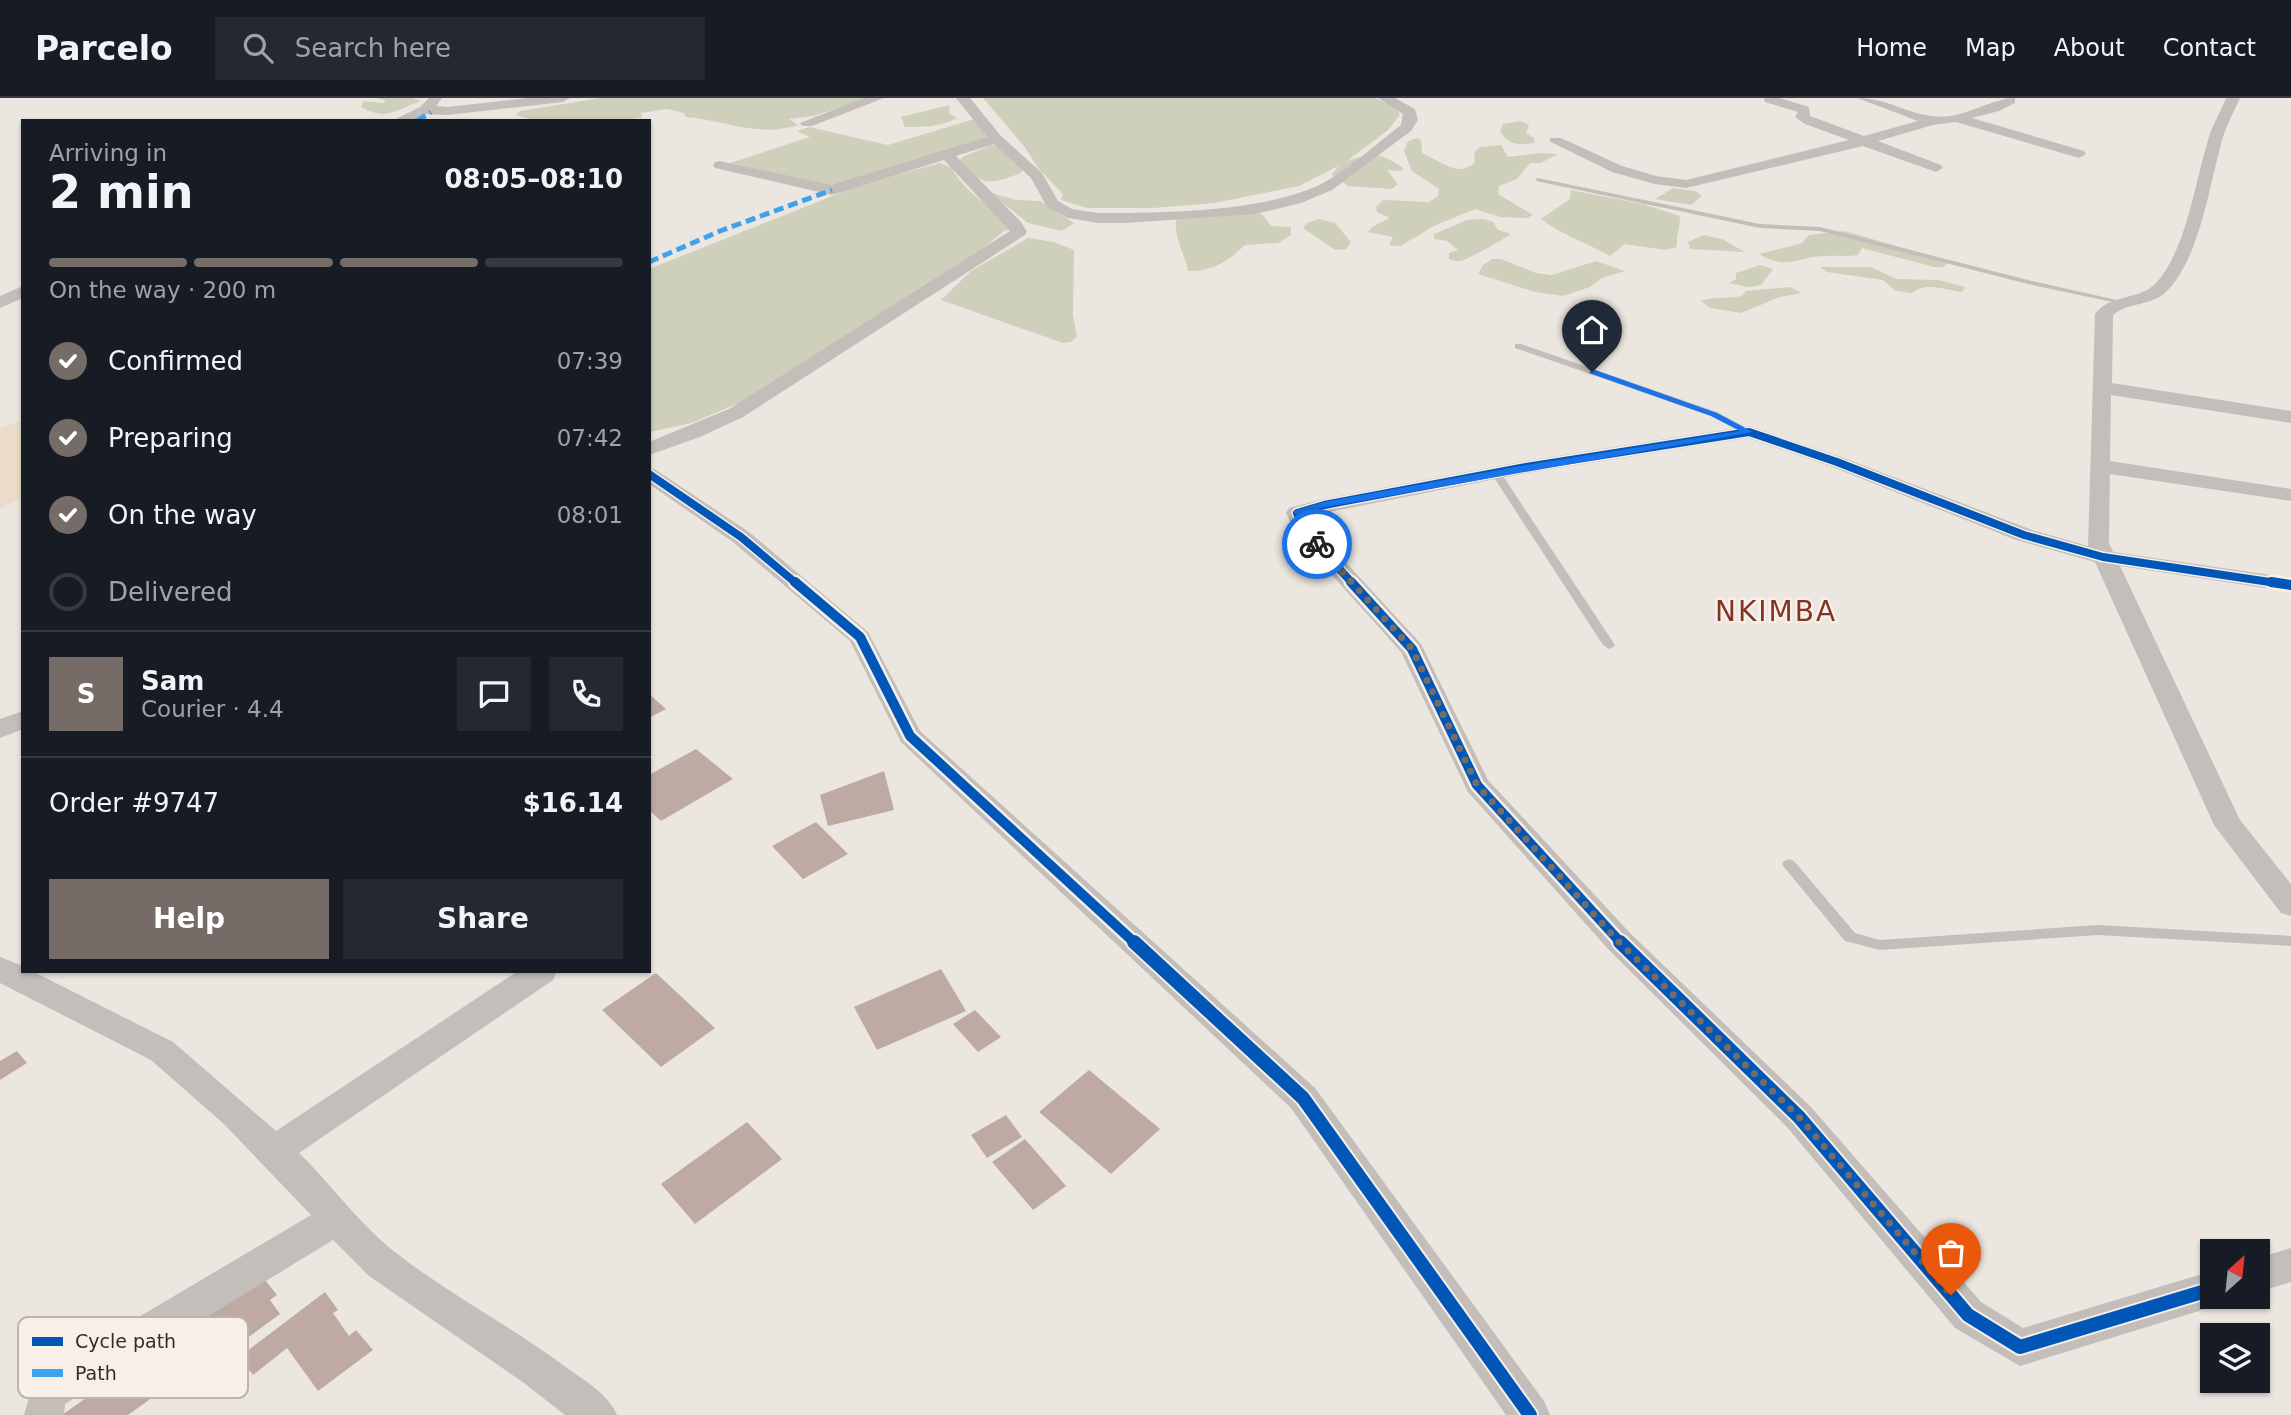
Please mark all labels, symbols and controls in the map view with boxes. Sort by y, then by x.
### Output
search box [215,17,705,80]
text: Parcelo [35,29,173,68]
icon: search [239,29,277,67]
text: Search here [295,33,451,63]
text: Home [1856,34,1927,62]
text: Map [1965,34,2016,62]
text: About [2054,34,2125,62]
text: Contact [2163,34,2256,62]
text: Arriving in [49,140,167,166]
text: 08:05–08:10 [444,164,623,194]
text: 2 min [49,165,193,219]
text: On the way · 200 m [49,277,276,303]
pin [1562,300,1622,372]
icon: home [1573,311,1611,349]
icon: check [49,342,87,380]
text: Confirmed [108,346,243,376]
text: 07:39 [557,348,623,374]
icon: check [49,419,87,457]
text: Preparing [108,423,233,453]
text: 07:42 [557,425,623,451]
icon: check [49,496,87,534]
text: On the way [108,500,257,530]
text: 08:01 [557,502,623,528]
courier [1282,509,1352,579]
icon: bike [1298,525,1336,563]
text: Delivered [108,577,232,607]
district label: NKIMBA [1715,595,1837,628]
button: chat [457,657,531,731]
button: phone [549,657,623,731]
text: Sam [141,666,204,696]
text: S [77,679,95,709]
text: Courier · 4.4 [141,696,284,722]
text: Order #9747 [49,788,219,818]
text: $16.14 [523,788,623,818]
button: Help [49,879,329,959]
button: Share [343,879,623,959]
pin [1921,1223,1981,1295]
icon: bag [1932,1234,1970,1272]
north arrow [2200,1239,2270,1309]
map controls [2200,1239,2270,1393]
legend [18,1317,248,1398]
button: layers [2200,1323,2270,1393]
text: Cycle path [75,1330,176,1352]
text: Path [75,1362,117,1384]

